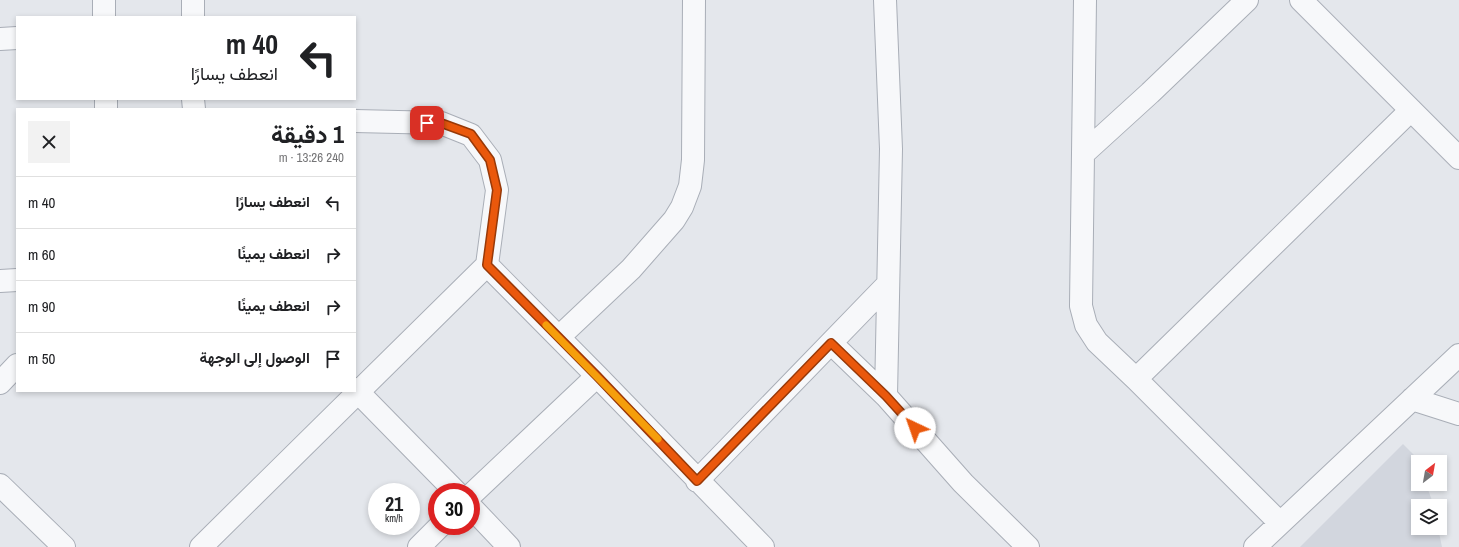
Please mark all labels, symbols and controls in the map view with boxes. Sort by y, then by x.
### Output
text: 40 m [226,25,278,63]
icon: left [292,32,344,84]
text: انعطف يسارًا [191,61,278,86]
pin [410,106,444,140]
icon: arrive [416,112,438,134]
text: 1 دقيقة [271,118,344,150]
button: close [28,121,70,163]
text: 240 m · 13:26 [279,149,344,166]
text: انعطف يسارًا [236,191,310,212]
text: 40 m [28,192,55,213]
icon: left [322,192,344,214]
text: انعطف يمينًا [237,243,310,264]
text: 60 m [28,244,55,265]
icon: right [322,244,344,266]
text: انعطف يمينًا [237,295,310,316]
text: 90 m [28,296,55,317]
icon: right [322,296,344,318]
text: الوصول إلى الوجهة [199,347,310,368]
text: 50 m [28,348,55,369]
icon: arrive [322,348,344,370]
position arrow [894,407,936,449]
north arrow [1411,455,1447,491]
map controls [1411,455,1447,535]
speed limit sign: 30 [428,483,480,535]
text: 21 [385,490,403,517]
button: layers [1411,499,1447,535]
text: km/h [385,512,403,525]

